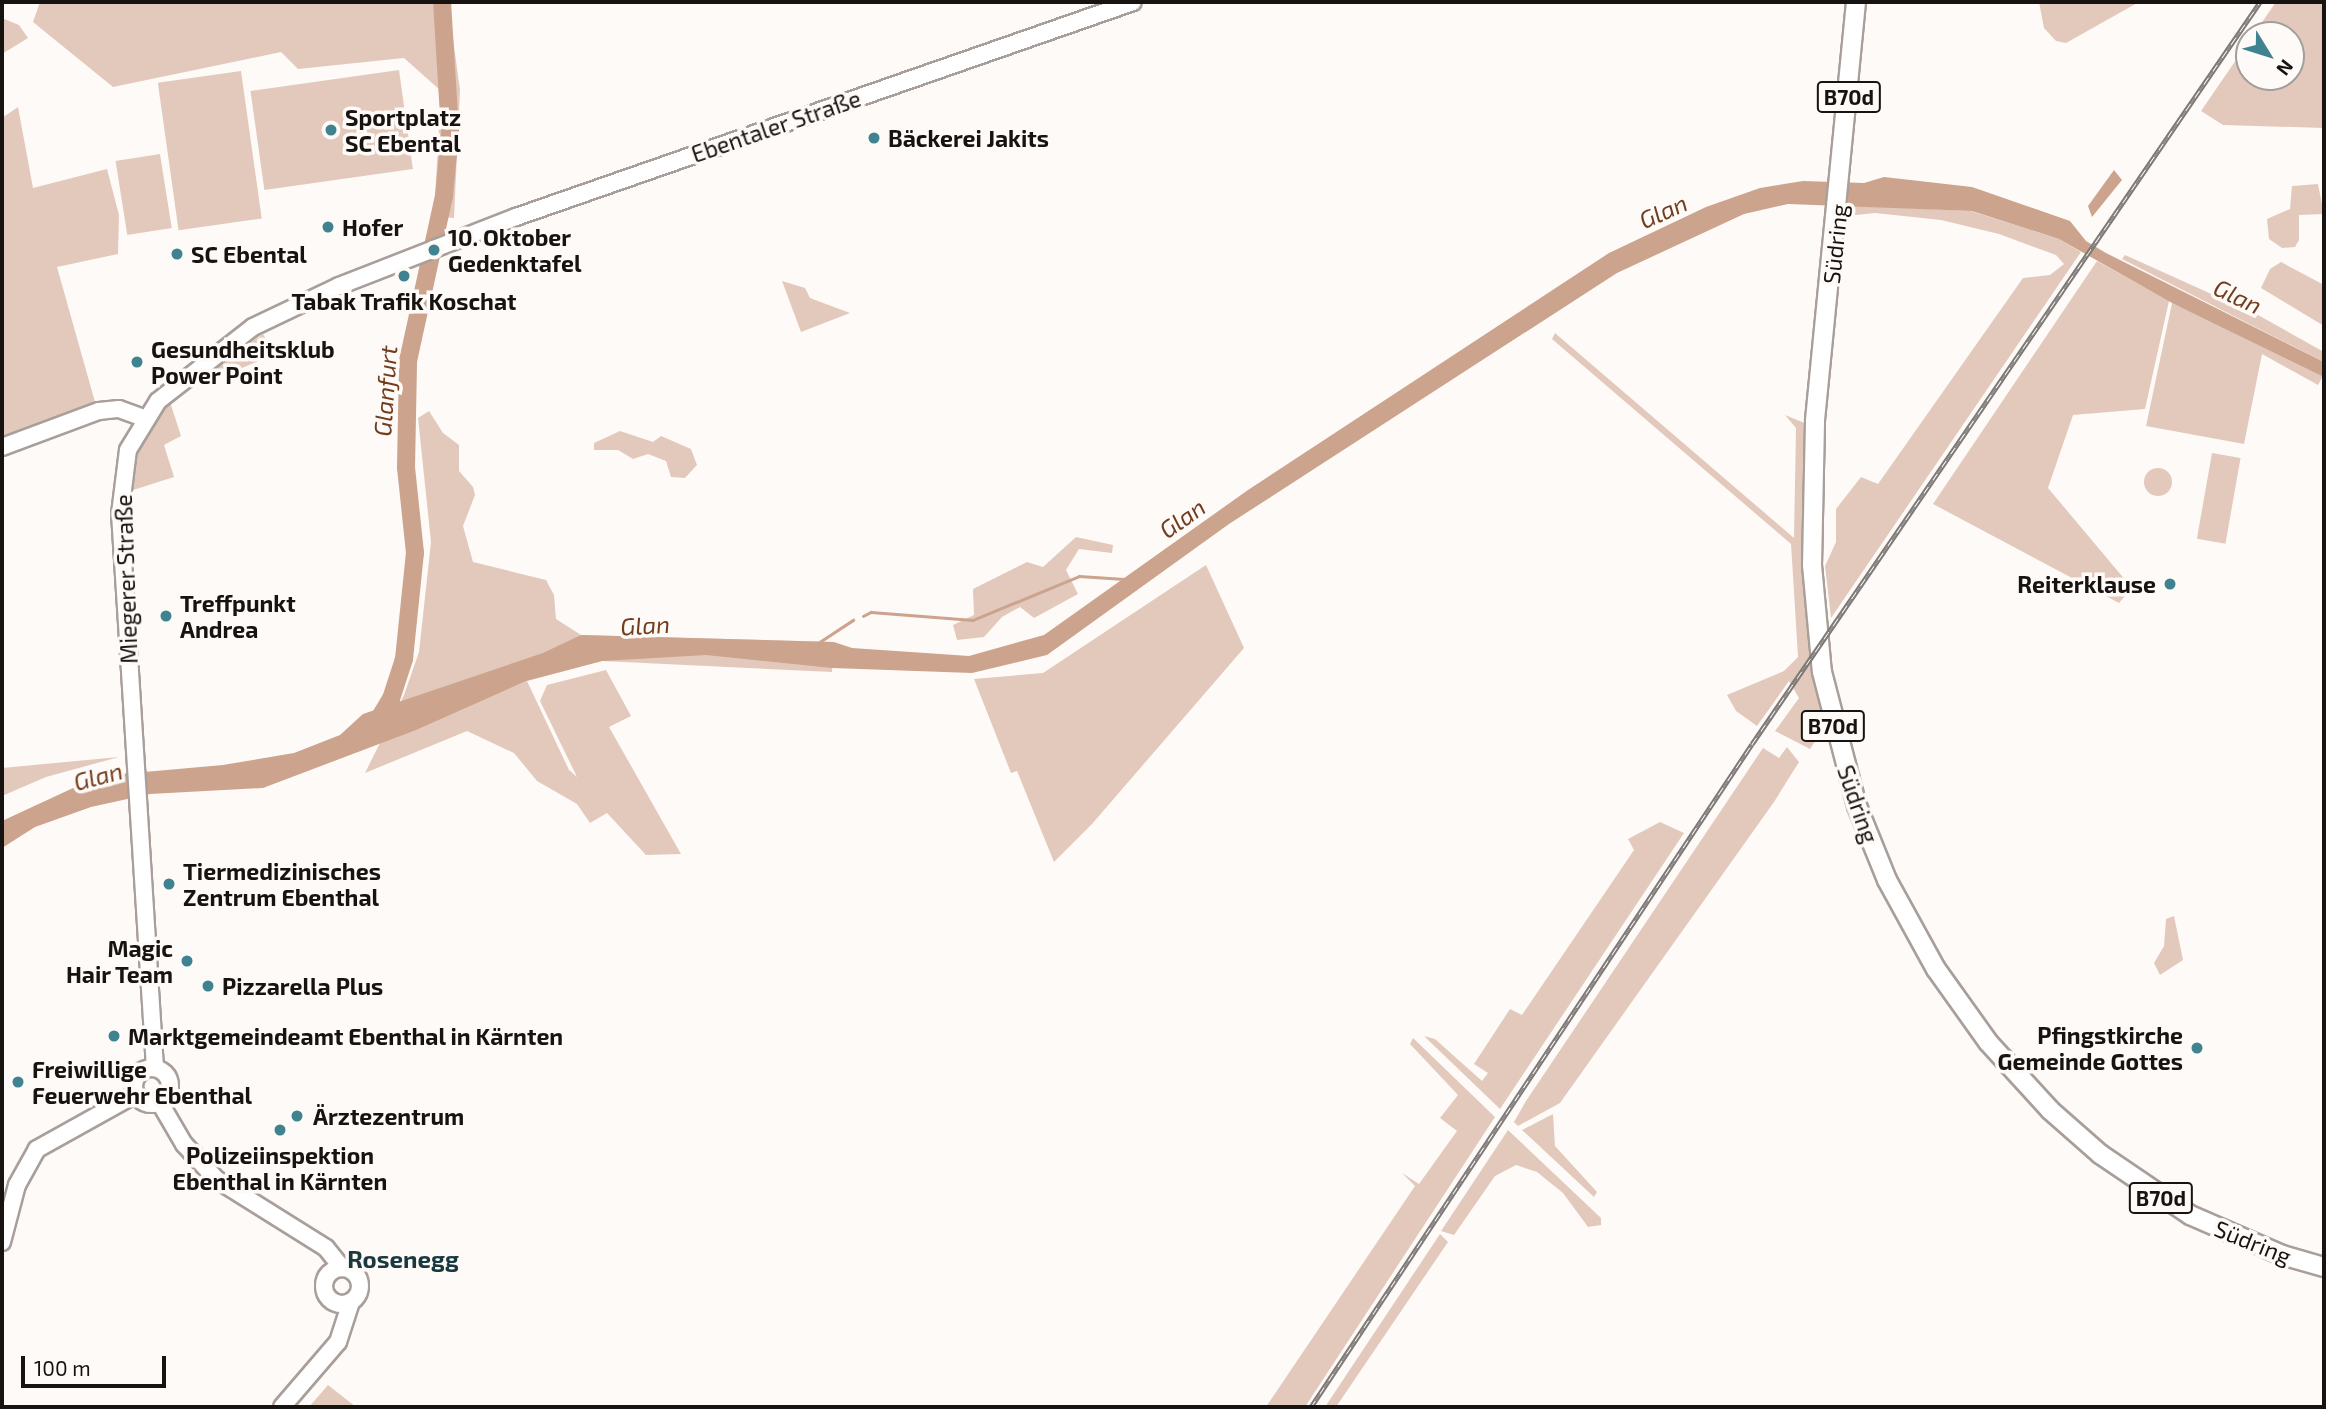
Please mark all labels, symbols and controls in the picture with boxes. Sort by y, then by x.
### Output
north arrow [2235,21,2305,91]
text: N [2272,56,2299,80]
road number: B70d [1816,80,1882,114]
street label: Ebentaler Straße [687,84,865,168]
place label: Sportplatz SC Ebental [345,103,461,157]
marker: Sportplatz SC Ebental [323,122,339,138]
place label: Bäckerei Jakits [888,124,1049,152]
marker: Bäckerei Jakits [866,130,882,146]
water label: Glan [1634,188,1692,234]
street label: Südring [1817,203,1853,285]
place label: Hofer [342,213,403,241]
marker: Hofer [320,219,336,235]
place label: 10. Oktober Gedenktafel [448,223,581,277]
place label: SC Ebental [191,240,307,268]
marker: 10. Oktober Gedenktafel [426,242,442,258]
marker: SC Ebental [169,246,185,262]
marker: Tabak Trafik Koschat [396,268,412,284]
water label: Glan [2209,272,2267,320]
place label: Tabak Trafik Koschat [291,287,517,315]
place label: Gesundheitsklub Power Point [151,335,335,389]
water label: Glanfurt [367,345,403,437]
marker: Gesundheitsklub Power Point [129,354,145,370]
water label: Glan [1153,492,1211,544]
street label: Miegerer Straße [109,493,143,665]
place label: Reiterklause [2017,570,2156,598]
marker: Reiterklause [2162,576,2178,592]
place label: Treffpunkt Andrea [180,589,296,643]
marker: Treffpunkt Andrea [158,608,174,624]
water label: Glan [619,609,671,641]
road number: B70d [1800,708,1866,744]
water label: Glan [70,756,126,796]
street label: Südring [1832,762,1884,846]
place label: Tiermedizinisches Zentrum Ebenthal [183,857,381,911]
marker: Tiermedizinisches Zentrum Ebenthal [161,876,177,892]
place label: Magic Hair Team [65,934,173,988]
marker: Magic Hair Team [179,953,195,969]
place label: Pizzarella Plus [222,972,383,1000]
marker: Pizzarella Plus [200,978,216,994]
place label: Pfingstkirche Gemeinde Gottes [1998,1021,2183,1075]
place label: Marktgemeindeamt Ebenthal in Kärnten [128,1022,564,1050]
marker: Marktgemeindeamt Ebenthal in Kärnten [106,1028,122,1044]
marker: Pfingstkirche Gemeinde Gottes [2189,1040,2205,1056]
place label: Freiwillige Feuerwehr Ebenthal [32,1055,253,1109]
marker: Freiwillige Feuerwehr Ebenthal [10,1074,26,1090]
place label: Ärztezentrum [313,1102,464,1130]
marker: Ärztezentrum [287,1106,307,1126]
marker: Polizeiinspektion Ebenthal in Kärnten [272,1122,288,1138]
place label: Polizeiinspektion Ebenthal in Kärnten [172,1141,388,1195]
road number: B70d [2128,1180,2194,1216]
street label: Südring [2211,1214,2295,1270]
district label: Rosenegg [347,1245,459,1273]
scale bar [24,1342,170,1386]
text: 100 m [34,1355,91,1380]

